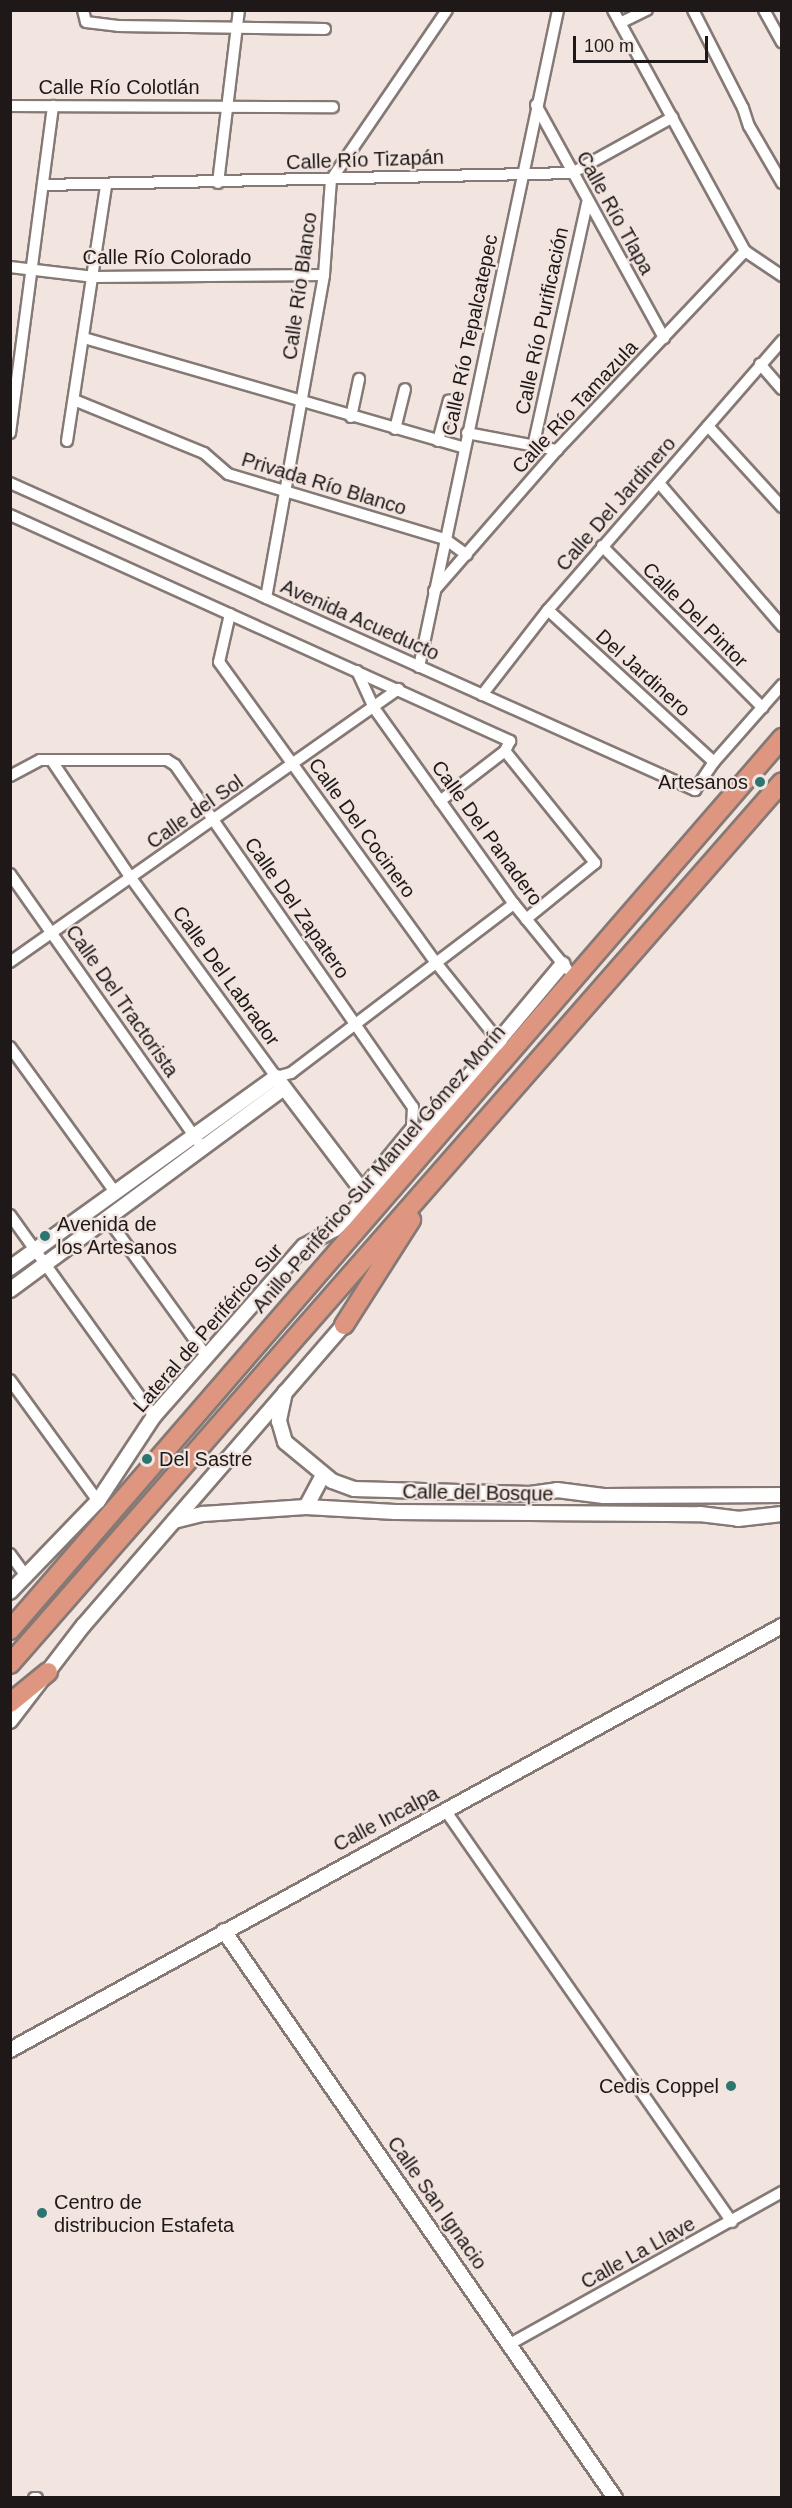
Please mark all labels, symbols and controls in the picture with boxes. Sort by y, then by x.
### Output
scale bar [576,24,711,62]
text: 100 m [584,36,634,56]
street label: Calle Río Colotlán [38,75,200,99]
street label: Calle Río Tizapán [286,145,444,175]
street label: Calle Río Tlapa [571,147,659,279]
street label: Calle Río Blanco [278,211,322,361]
street label: Calle Río Purificación [510,225,574,417]
street label: Calle Río Tepalcatepec [437,232,503,438]
street label: Calle Río Colorado [83,245,251,269]
street label: Calle Río Tamazula [507,335,643,479]
street label: Calle Del Jardinero [551,432,681,576]
street label: Privada Río Blanco [239,447,409,521]
street label: Calle Del Pintor [637,557,753,673]
street label: Avenida Acueducto [277,574,443,666]
street label: Del Jardinero [591,624,695,722]
street label: Calle Del Cocinero [303,753,421,903]
street label: Calle Del Panadero [426,756,548,910]
street label: Calle del Sol [142,770,248,854]
place label: Artesanos [658,770,748,794]
marker: Artesanos [753,775,767,789]
street label: Calle Del Zapatero [239,833,355,983]
street label: Calle Del Labrador [167,901,285,1051]
street label: Calle Del Tractorista [60,920,184,1082]
street label: Anillo Periférico Sur Manuel Gómez Morín [247,1020,511,1318]
place label: Avenida de los Artesanos [57,1212,178,1259]
marker: Avenida de los Artesanos [38,1229,52,1243]
street label: Lateral de Periférico Sur [128,1239,288,1417]
place label: Del Sastre [159,1447,252,1471]
marker: Del Sastre [140,1452,154,1466]
street label: Calle del Bosque [402,1480,554,1506]
street label: Calle Incalpa [329,1781,443,1857]
place label: Cedis Coppel [599,2074,719,2098]
marker: Cedis Coppel [724,2079,738,2093]
street label: Calle San Ignacio [382,2132,492,2274]
place label: Centro de distribucion Estafeta [54,2190,234,2237]
marker: Centro de distribucion Estafeta [35,2206,49,2220]
street label: Calle La Llave [577,2212,699,2294]

